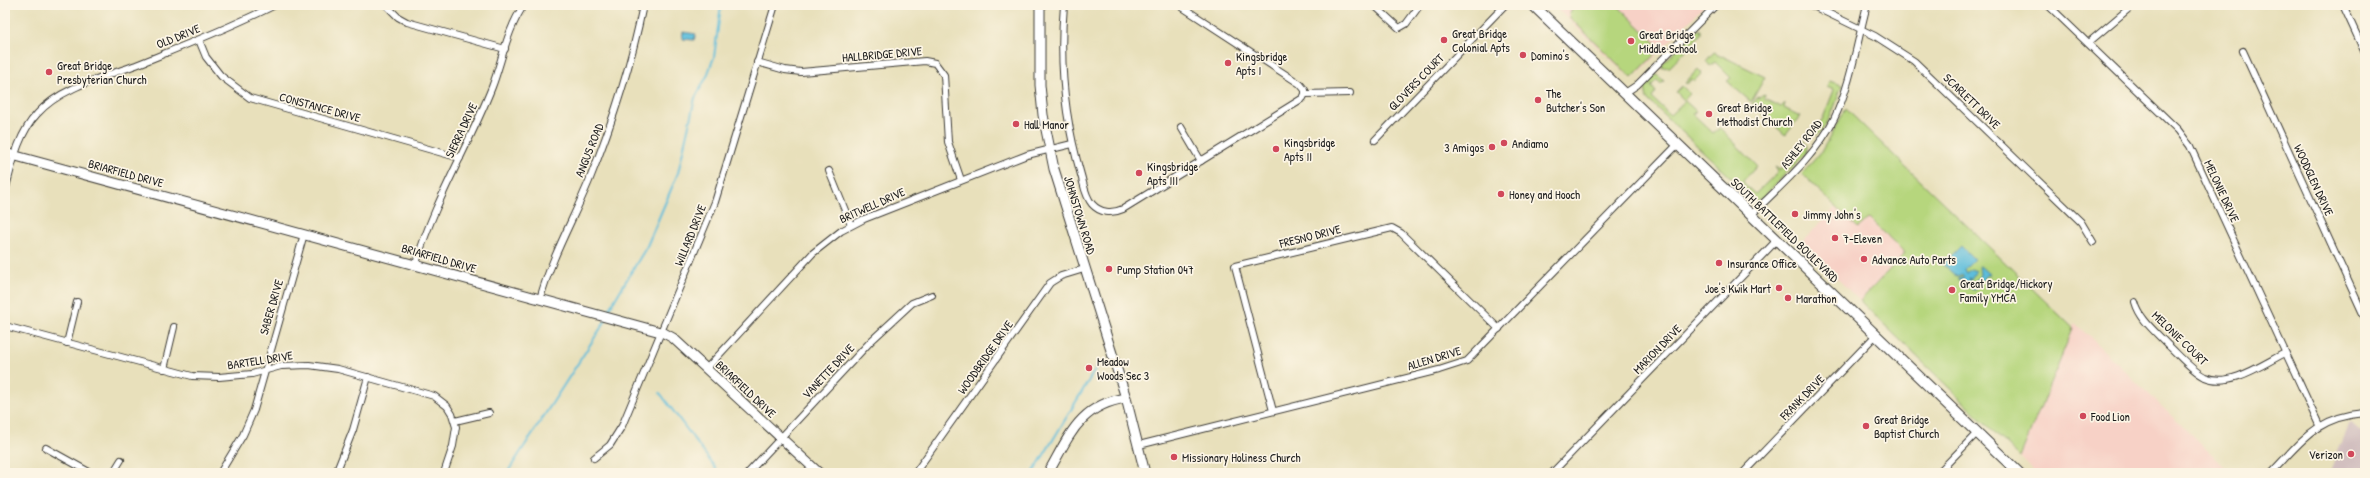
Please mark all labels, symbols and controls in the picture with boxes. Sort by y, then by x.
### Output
street label: OLD DRIVE [154,19,203,52]
place label: Great Bridge Colonial Apts [1452,25,1510,56]
place label: Great Bridge Middle School [1639,26,1698,57]
marker: Great Bridge Colonial Apts [1439,35,1449,45]
marker: Great Bridge Middle School [1626,36,1636,46]
street label: HALLBRIDGE DRIVE [841,42,923,66]
place label: Domino's [1531,47,1570,64]
place label: Kingsbridge Apts I [1236,48,1288,79]
street label: GLOVERS COURT [1384,49,1448,114]
marker: Domino's [1518,50,1528,60]
place label: Great Bridge Presbyterian Church [57,57,147,88]
marker: Kingsbridge Apts I [1223,58,1233,68]
marker: Great Bridge Presbyterian Church [44,67,54,77]
street label: SCARLETT DRIVE [1940,69,2005,133]
place label: The Butcher's Son [1546,85,1605,116]
street label: CONSTANCE DRIVE [277,88,363,126]
marker: The Butcher's Son [1533,95,1543,105]
street label: SIERRA DRIVE [441,99,481,160]
place label: Great Bridge Methodist Church [1717,99,1793,130]
marker: Great Bridge Methodist Church [1704,109,1714,119]
street label: ASHLEY ROAD [1776,115,1826,172]
place label: Hall Manor [1024,116,1069,133]
marker: Hall Manor [1011,119,1021,129]
street label: ANGUS ROAD [571,120,608,179]
place label: Kingsbridge Apts II [1284,134,1336,165]
place label: Andiamo [1512,135,1549,152]
marker: Andiamo [1499,138,1509,148]
place label: 3 Amigos [1444,139,1484,156]
street label: WOODGLEN DRIVE [2290,141,2338,219]
marker: 3 Amigos [1487,142,1497,152]
marker: Kingsbridge Apts II [1271,144,1281,154]
street label: BRIARFIELD DRIVE [86,155,166,191]
street label: MELONIE DRIVE [2200,157,2244,226]
place label: Kingsbridge Apts III [1147,158,1199,189]
marker: Kingsbridge Apts III [1134,168,1144,178]
street label: JOHNSTOWN ROAD [1060,174,1100,257]
street label: SOUTH BATTLEFIELD BOULEVARD [1727,174,1843,286]
street label: BRITWELL DRIVE [836,183,908,227]
place label: Honey and Hooch [1509,186,1580,203]
marker: Honey and Hooch [1496,189,1506,199]
street label: WILLARD DRIVE [670,201,710,268]
place label: Jimmy John's [1803,206,1861,223]
marker: Jimmy John's [1790,209,1800,219]
street label: FRESNO DRIVE [1277,220,1343,252]
place label: 7-Eleven [1843,230,1882,247]
marker: 7-Eleven [1830,233,1840,243]
street label: BRIARFIELD DRIVE [400,239,479,277]
place label: Advance Auto Parts [1872,251,1956,268]
marker: Advance Auto Parts [1859,254,1869,264]
place label: Insurance Office [1727,255,1797,272]
marker: Insurance Office [1714,258,1724,268]
place label: Pump Station 047 [1117,261,1194,278]
marker: Pump Station 047 [1104,264,1114,274]
place label: Great Bridge/Hickory Family YMCA [1959,275,2053,306]
street label: SABER DRIVE [255,277,287,337]
place label: Joe's Kwik Mart [1705,280,1772,297]
marker: Joe's Kwik Mart [1774,283,1784,293]
marker: Great Bridge/Hickory Family YMCA [1947,285,1957,295]
place label: Marathon [1796,290,1837,307]
marker: Marathon [1783,293,1793,303]
street label: MELONIE COURT [2148,307,2212,369]
street label: WOODBRIDGE DRIVE [953,316,1017,397]
street label: MARION DRIVE [1629,320,1686,378]
street label: VANETTE DRIVE [798,339,858,402]
street label: ALLEN DRIVE [1405,342,1464,374]
street label: BARTELL DRIVE [226,346,295,374]
place label: Meadow Woods Sec 3 [1097,353,1149,384]
street label: BRIARFIELD DRIVE [712,356,781,422]
marker: Meadow Woods Sec 3 [1084,363,1094,373]
street label: FRANK DRIVE [1775,370,1828,424]
place label: Food Lion [2090,408,2130,425]
place label: Great Bridge Baptist Church [1874,411,1939,442]
marker: Food Lion [2078,411,2088,421]
marker: Great Bridge Baptist Church [1861,421,1871,431]
place label: Verizon [2309,446,2343,463]
place label: Missionary Holiness Church [1182,449,1300,466]
marker: Verizon [2346,449,2356,459]
marker: Missionary Holiness Church [1169,452,1179,462]

